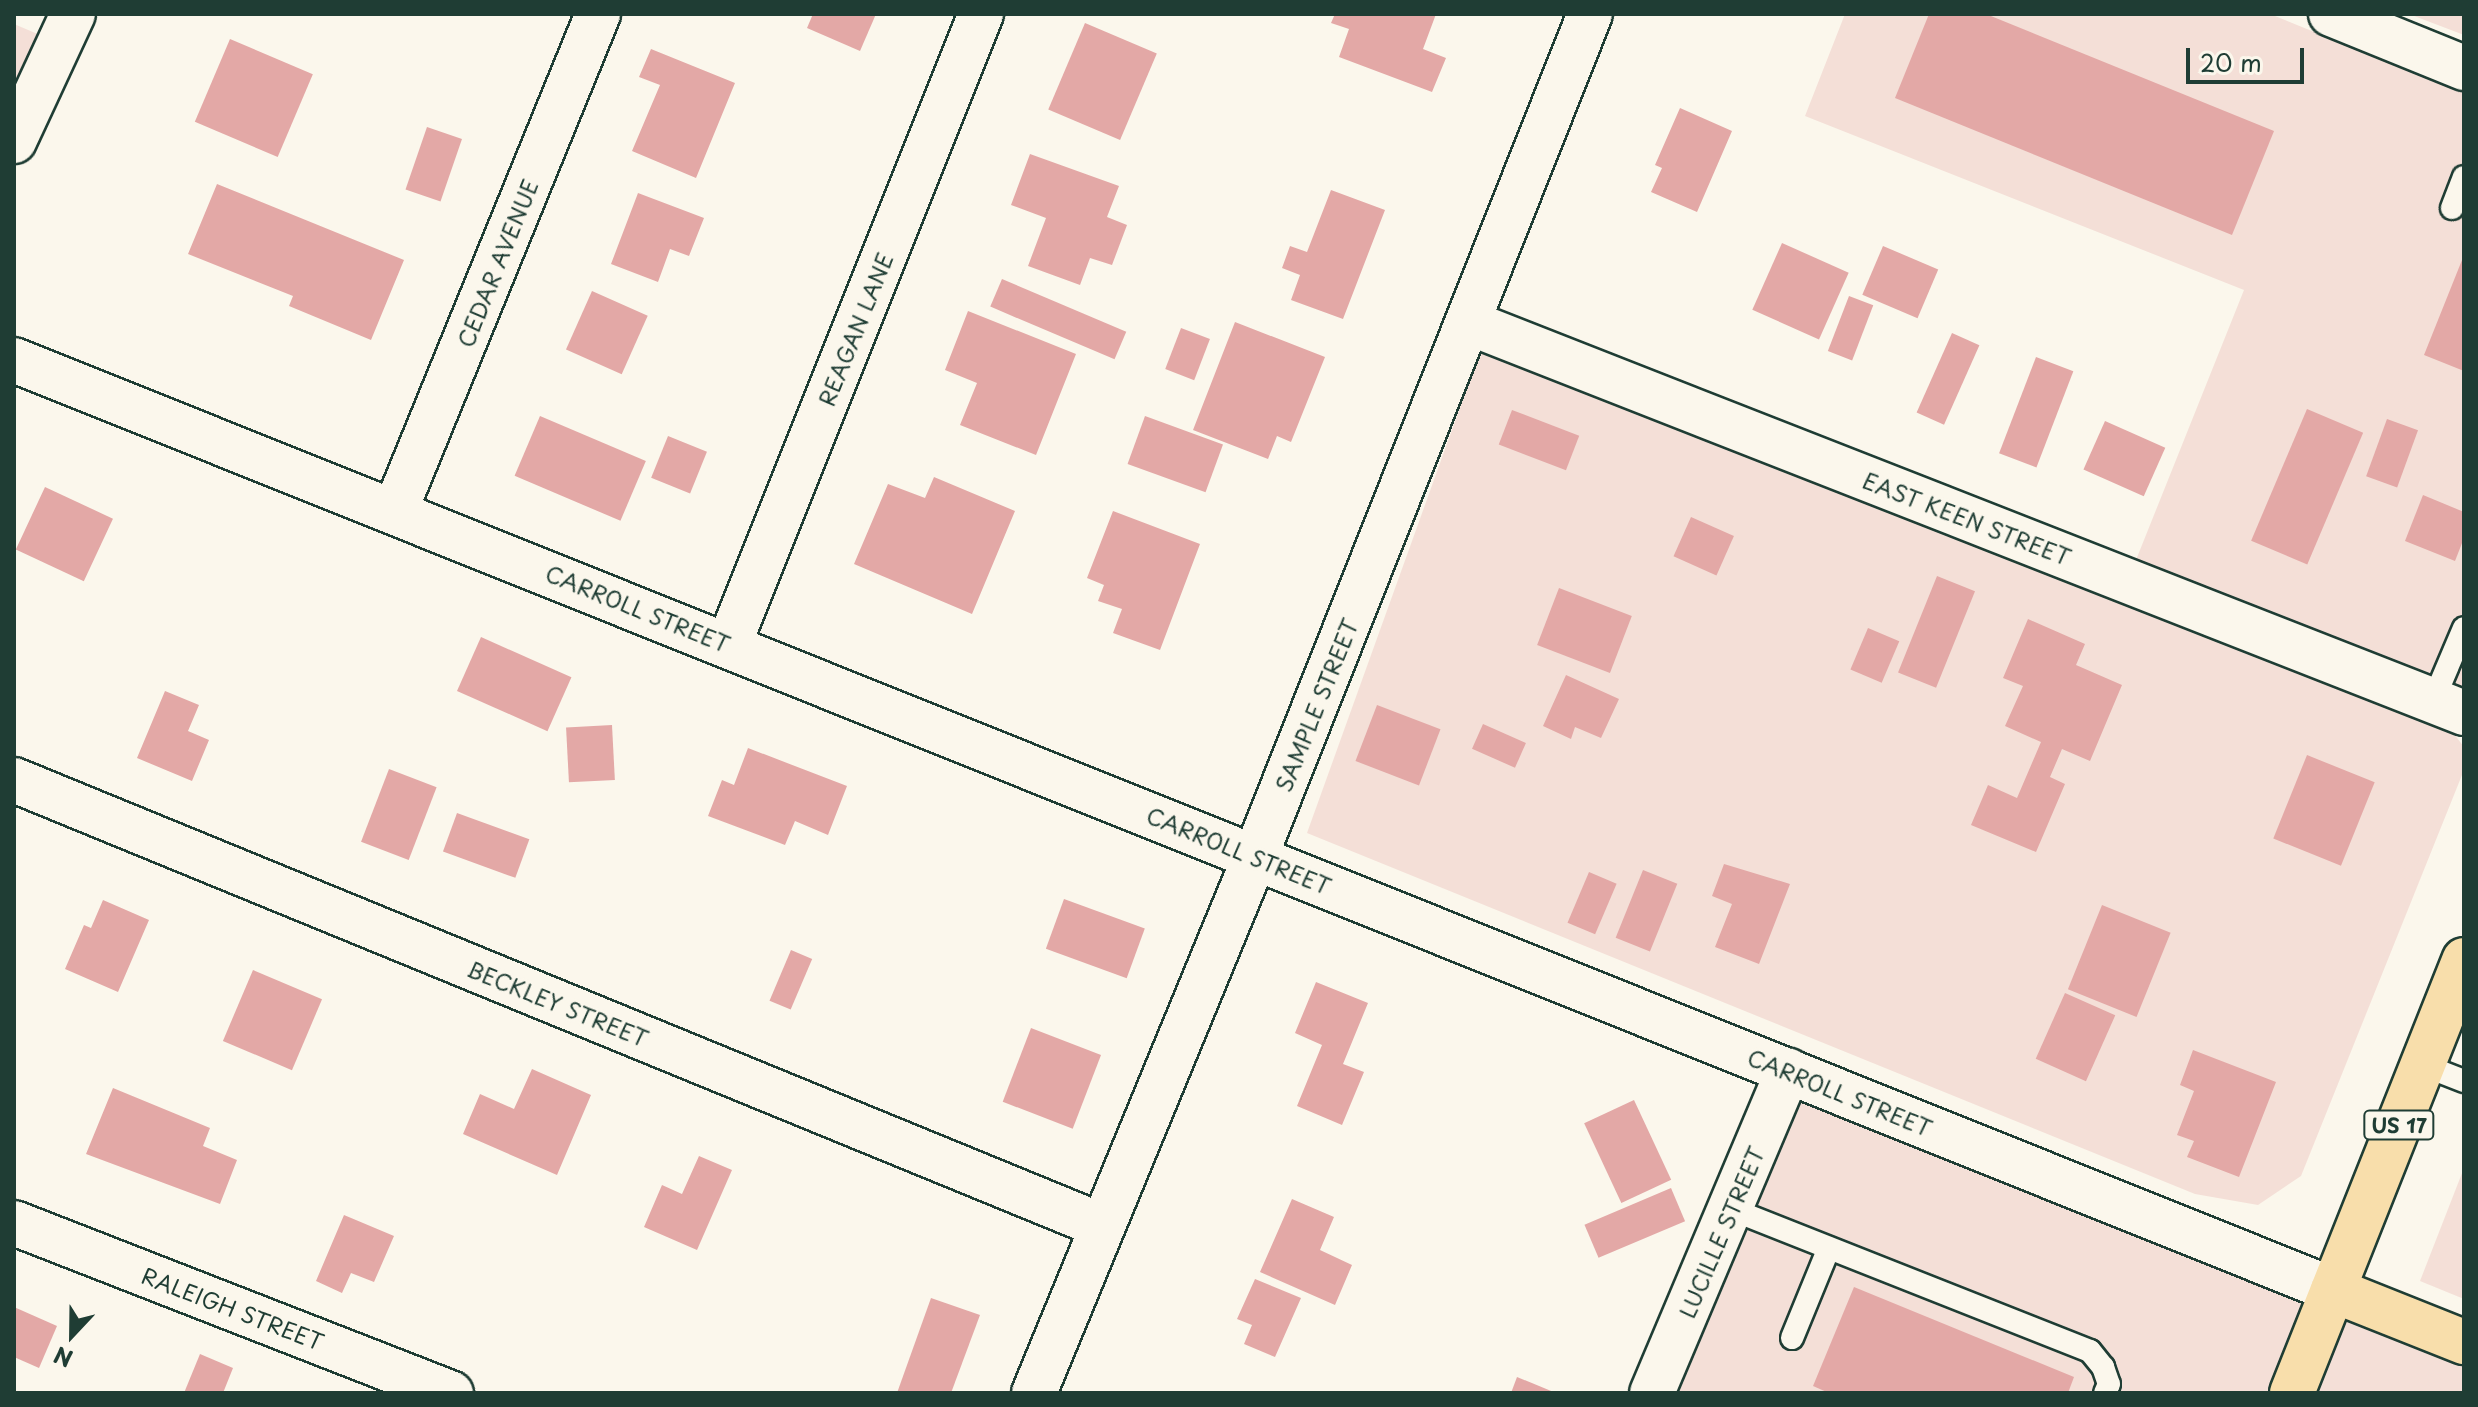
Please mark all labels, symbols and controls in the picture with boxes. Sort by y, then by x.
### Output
scale bar [2190,32,2308,82]
text: 20 m [2200,44,2262,80]
street label: CEDAR AVENUE [451,175,543,351]
street label: REAGAN LANE [812,248,898,410]
street label: EAST KEEN STREET [1859,466,2075,570]
street label: CARROLL STREET [540,558,736,658]
street label: SAMPLE STREET [1269,614,1363,796]
street label: CARROLL STREET [1141,800,1337,900]
street label: BECKLEY STREET [463,954,653,1052]
street label: CARROLL STREET [1742,1042,1938,1142]
road number: US 17 [2363,1109,2435,1141]
street label: LUCILLE STREET [1673,1142,1769,1322]
street label: RALEIGH STREET [138,1261,328,1355]
north arrow [32,1295,112,1375]
text: N [49,1339,77,1376]

